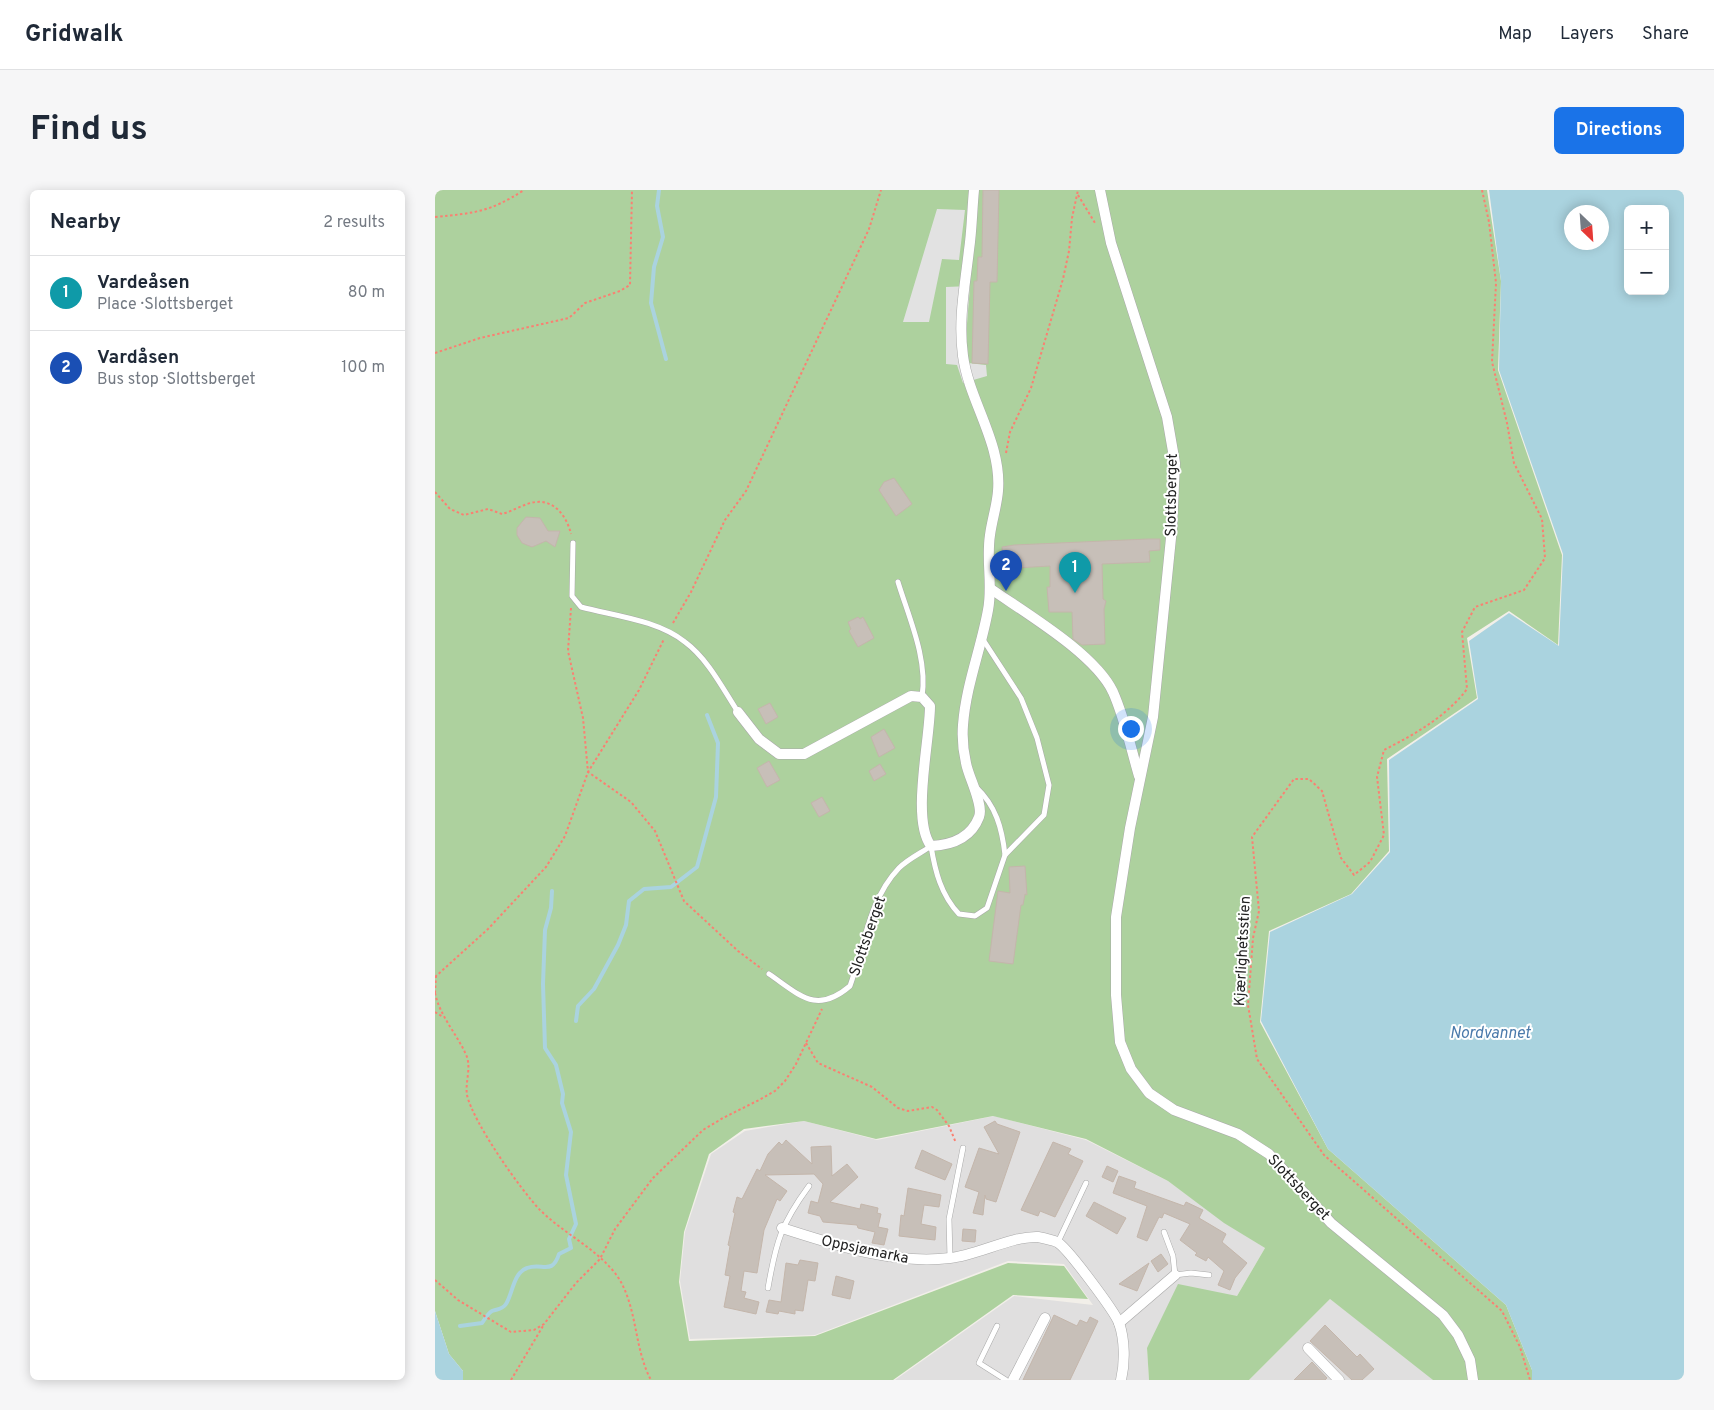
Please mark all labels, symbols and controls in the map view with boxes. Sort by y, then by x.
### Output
text: Gridwalk [25,20,123,50]
text: Map [1498,23,1532,46]
text: Layers [1560,23,1614,46]
text: Share [1642,23,1689,46]
button: Directions [1554,107,1684,154]
text: Find us [30,108,148,152]
north arrow [1564,205,1609,250]
map controls [1624,205,1669,295]
button: + [1624,205,1669,250]
text: Nearby [50,209,121,236]
text: 2 results [323,213,385,233]
button: − [1624,250,1669,295]
text: Vardeåsen [97,271,190,295]
text: 1 [63,283,69,303]
text: 80 m [348,283,385,303]
text: Place · Slottsberget [97,295,233,315]
text: Vardåsen [97,346,179,370]
text: 2 [61,358,71,378]
text: 100 m [341,358,385,378]
text: Bus stop · Slottsberget [97,370,255,390]
street label: Slottsberget [1162,453,1183,537]
pin: 2 [990,550,1022,591]
pin: 1 [1059,552,1091,593]
your location [1118,716,1144,742]
street label: Slottsberget [846,894,891,979]
street label: Kjærlighetsstien [1231,895,1256,1007]
water label: Nordvannet [1450,1024,1532,1044]
street label: Slottsberget [1262,1151,1333,1225]
street label: Oppsjømarka [819,1232,910,1269]

